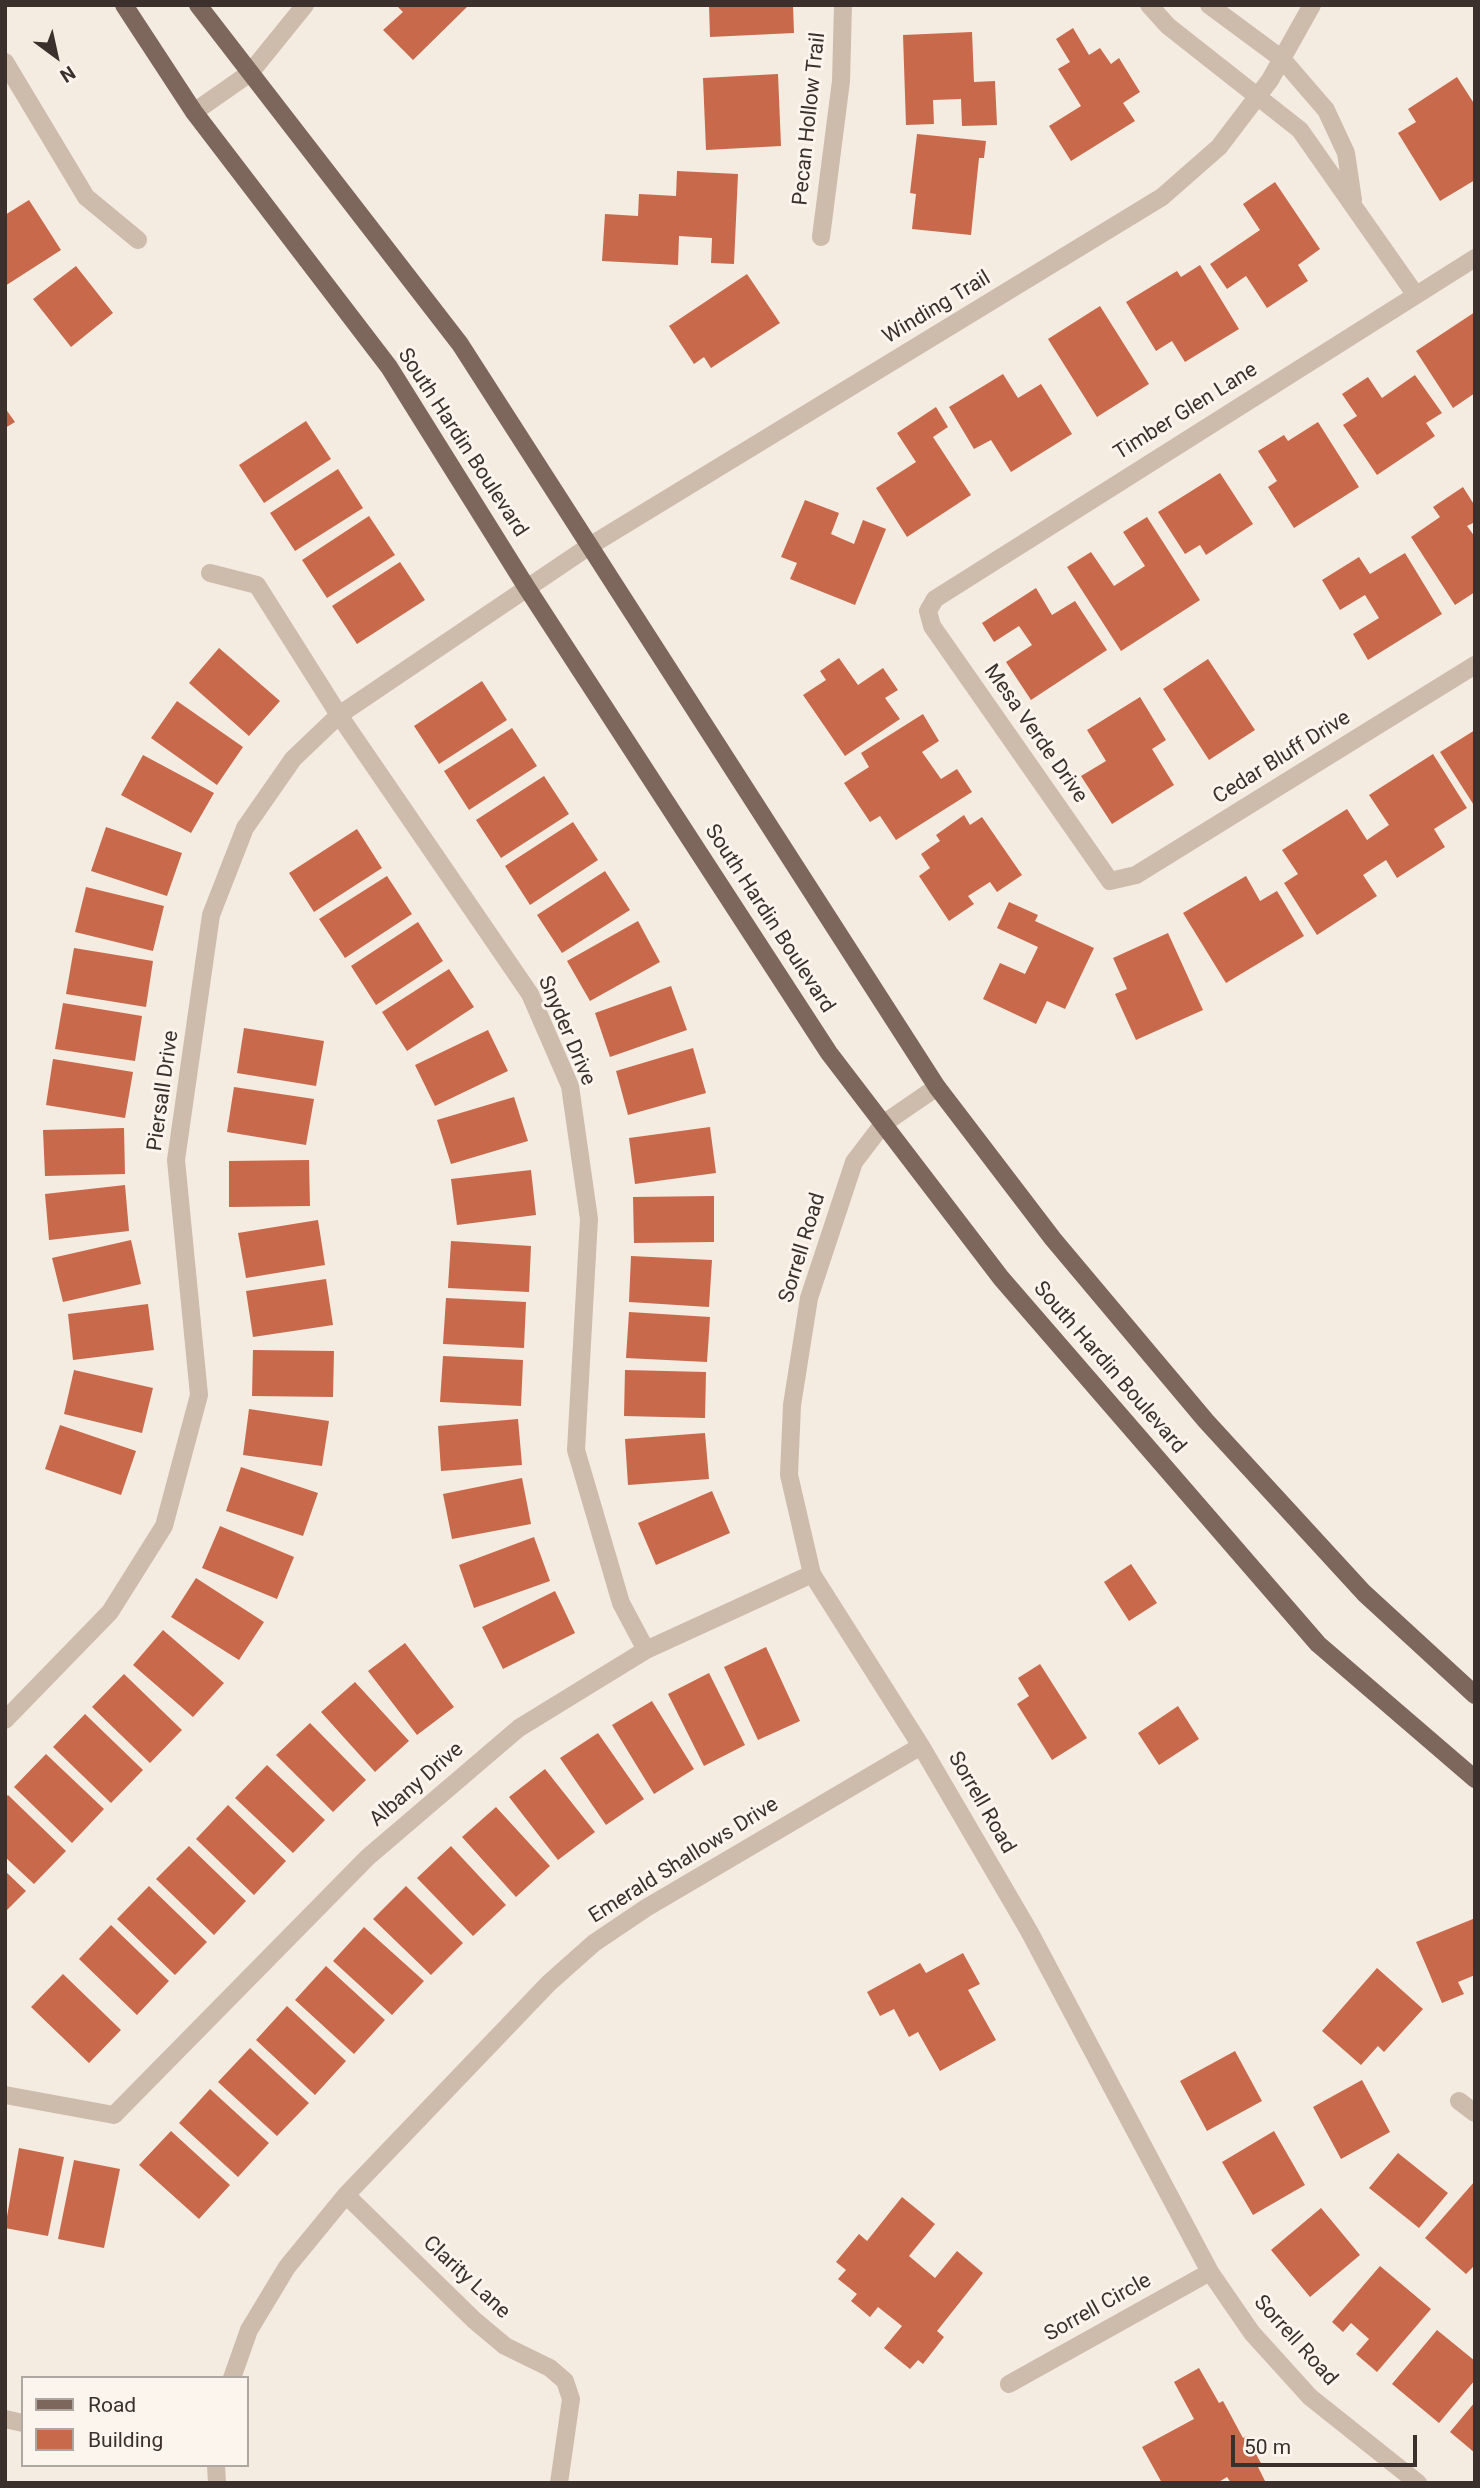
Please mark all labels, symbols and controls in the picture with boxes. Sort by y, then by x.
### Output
north arrow [21,21,91,91]
street label: Pecan Hollow Trail [788,31,832,207]
text: N [56,61,80,87]
street label: Winding Trail [879,266,995,350]
street label: South Hardin Boulevard [392,344,532,542]
street label: Timber Glen Lane [1110,358,1262,466]
street label: Mesa Verde Drive [978,660,1092,808]
street label: Cedar Bluff Drive [1209,706,1355,810]
street label: South Hardin Boulevard [699,820,839,1018]
street label: Snyder Drive [532,973,600,1089]
street label: Piersall Drive [143,1029,185,1153]
street label: Sorrell Road [774,1190,832,1306]
street label: South Hardin Boulevard [1027,1277,1191,1459]
street label: Albany Drive [365,1737,469,1833]
street label: Sorrell Road [942,1748,1020,1858]
street label: Emerald Shallows Drive [585,1792,783,1930]
street label: Clarity Lane [417,2231,515,2325]
street label: Sorrell Circle [1040,2268,1156,2348]
street label: Sorrell Road [1248,2290,1342,2392]
legend [21,2376,248,2467]
text: Road [88,2393,136,2417]
scale bar [1235,2422,1420,2466]
text: Building [88,2428,163,2452]
text: 50 m [1244,2435,1291,2459]

